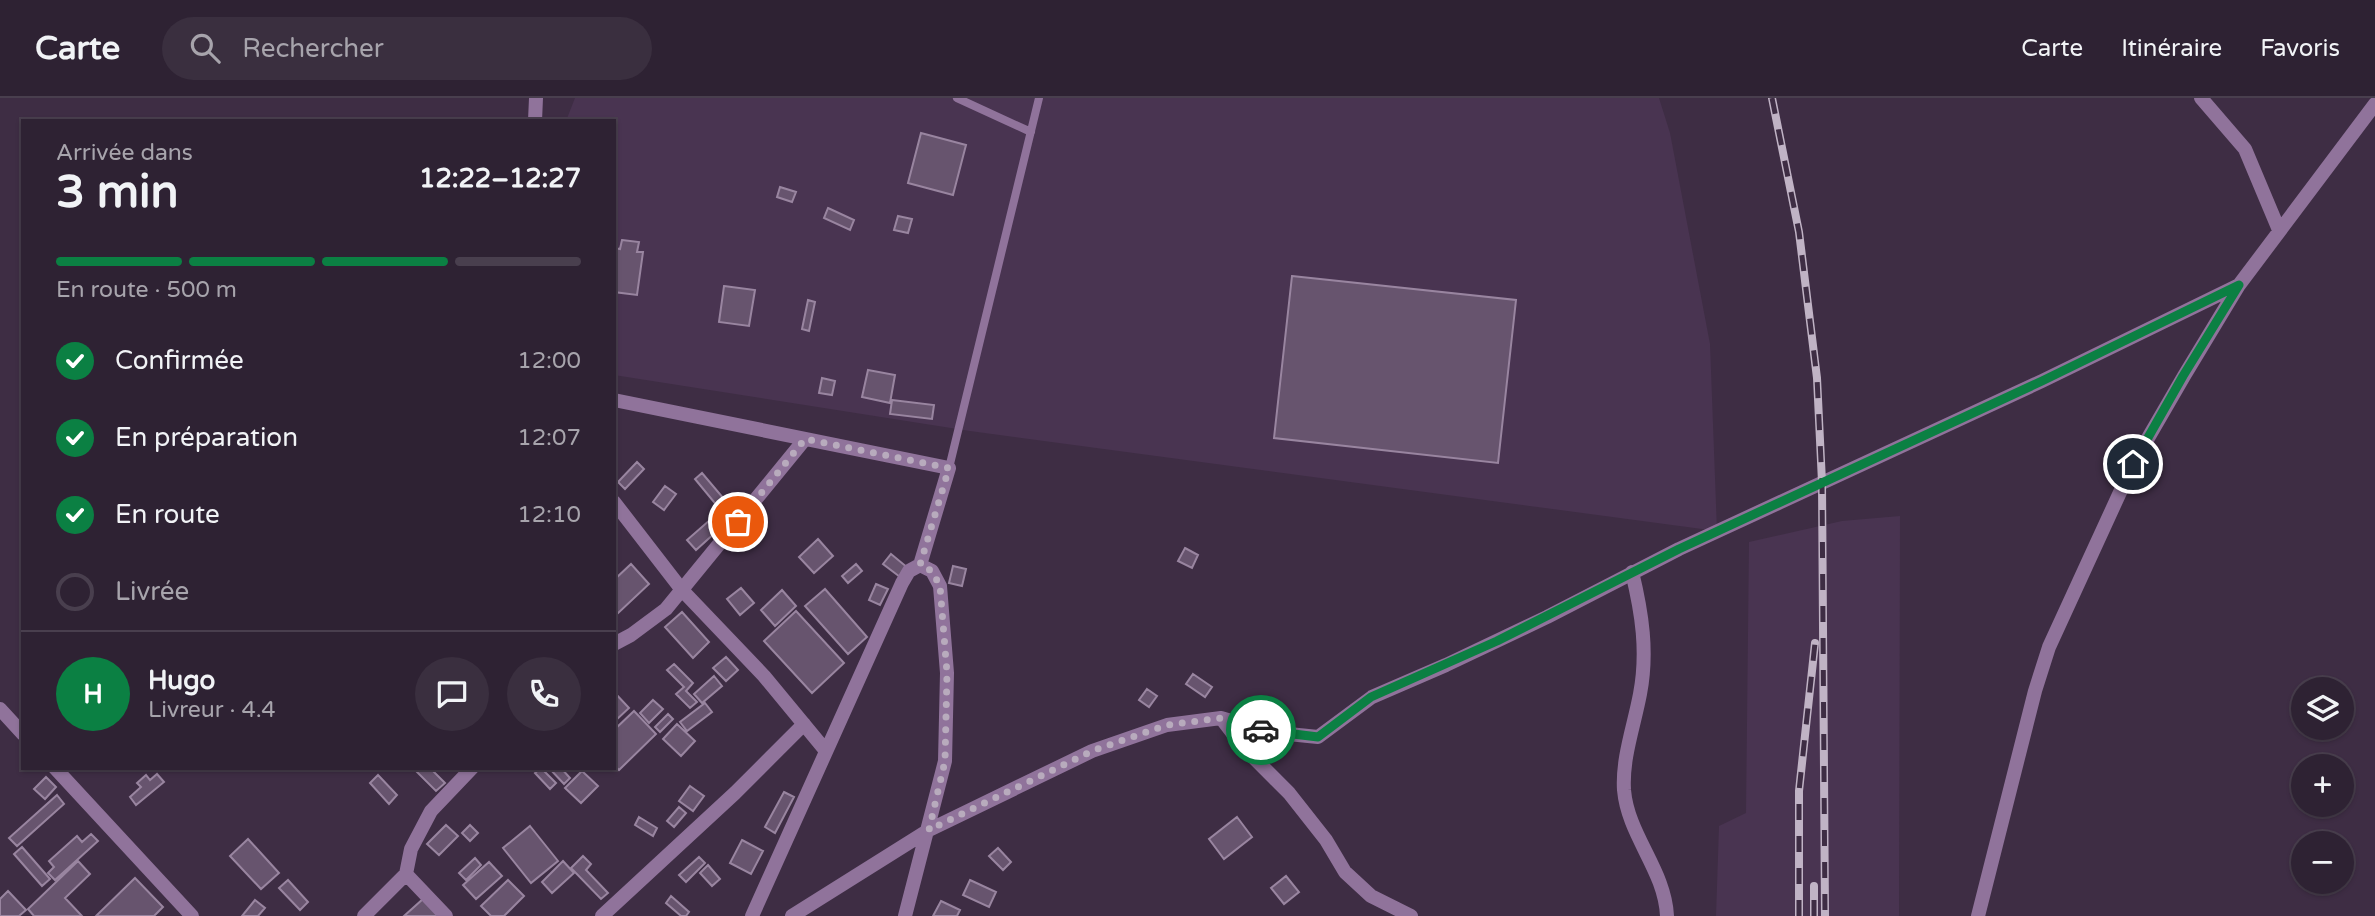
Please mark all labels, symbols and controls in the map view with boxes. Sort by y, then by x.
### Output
search box [162,17,652,80]
text: Carte [35,29,120,68]
icon: search [186,29,224,67]
text: Rechercher [242,33,384,64]
text: Carte [2021,34,2083,63]
text: Itinéraire [2121,34,2222,63]
text: Favoris [2260,34,2340,63]
text: Arrivée dans [56,139,193,167]
text: 12:22–12:27 [419,163,581,194]
text: 3 min [56,165,179,220]
text: En route · 500 m [56,276,237,304]
icon: check [56,342,94,380]
text: Confirmée [115,345,244,376]
text: 12:00 [517,347,581,375]
icon: check [56,419,94,457]
text: En préparation [115,422,298,453]
text: 12:07 [517,424,581,452]
pin [2103,434,2163,494]
icon: home [2114,445,2152,483]
pin [708,492,768,552]
icon: check [56,496,94,534]
text: En route [115,499,220,530]
text: 12:10 [517,501,581,529]
icon: bag [719,503,757,541]
text: Livrée [115,576,189,607]
button: chat [415,657,489,731]
button: phone [507,657,581,731]
text: Hugo [148,665,215,696]
map controls [2291,677,2354,894]
button: layers [2291,677,2354,740]
text: H [83,679,103,710]
courier [1226,695,1296,765]
text: Livreur · 4.4 [148,696,276,724]
icon: car [1242,711,1280,749]
button: + [2291,754,2354,817]
button: − [2291,831,2354,894]

